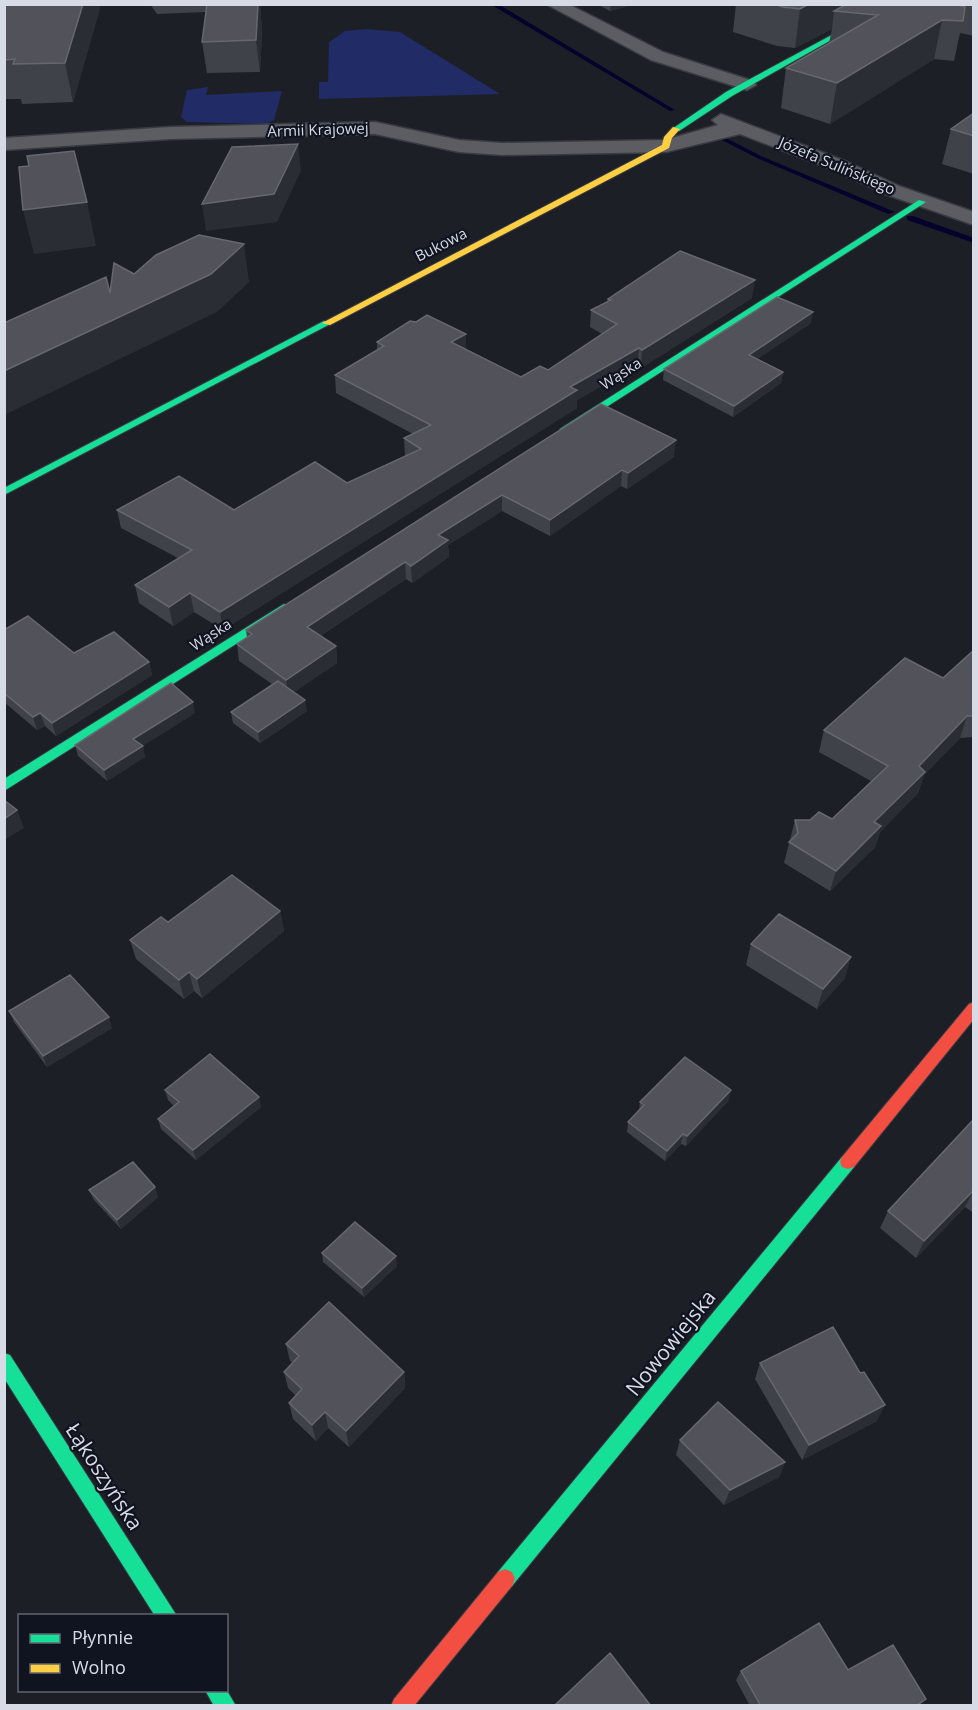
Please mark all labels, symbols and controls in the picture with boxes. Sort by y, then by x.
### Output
street label: Armii Krajowej [267,117,369,141]
street label: Józefa Sulińskiego [774,131,899,199]
street label: Bukowa [411,223,470,266]
street label: Wąska [596,352,645,394]
street label: Wąska [186,613,235,655]
street label: Nowowiejska [619,1284,722,1401]
street label: Łąkoszyńska [60,1418,150,1535]
legend [18,1614,228,1692]
text: Płynnie [72,1625,133,1649]
text: Wolno [72,1655,126,1679]

